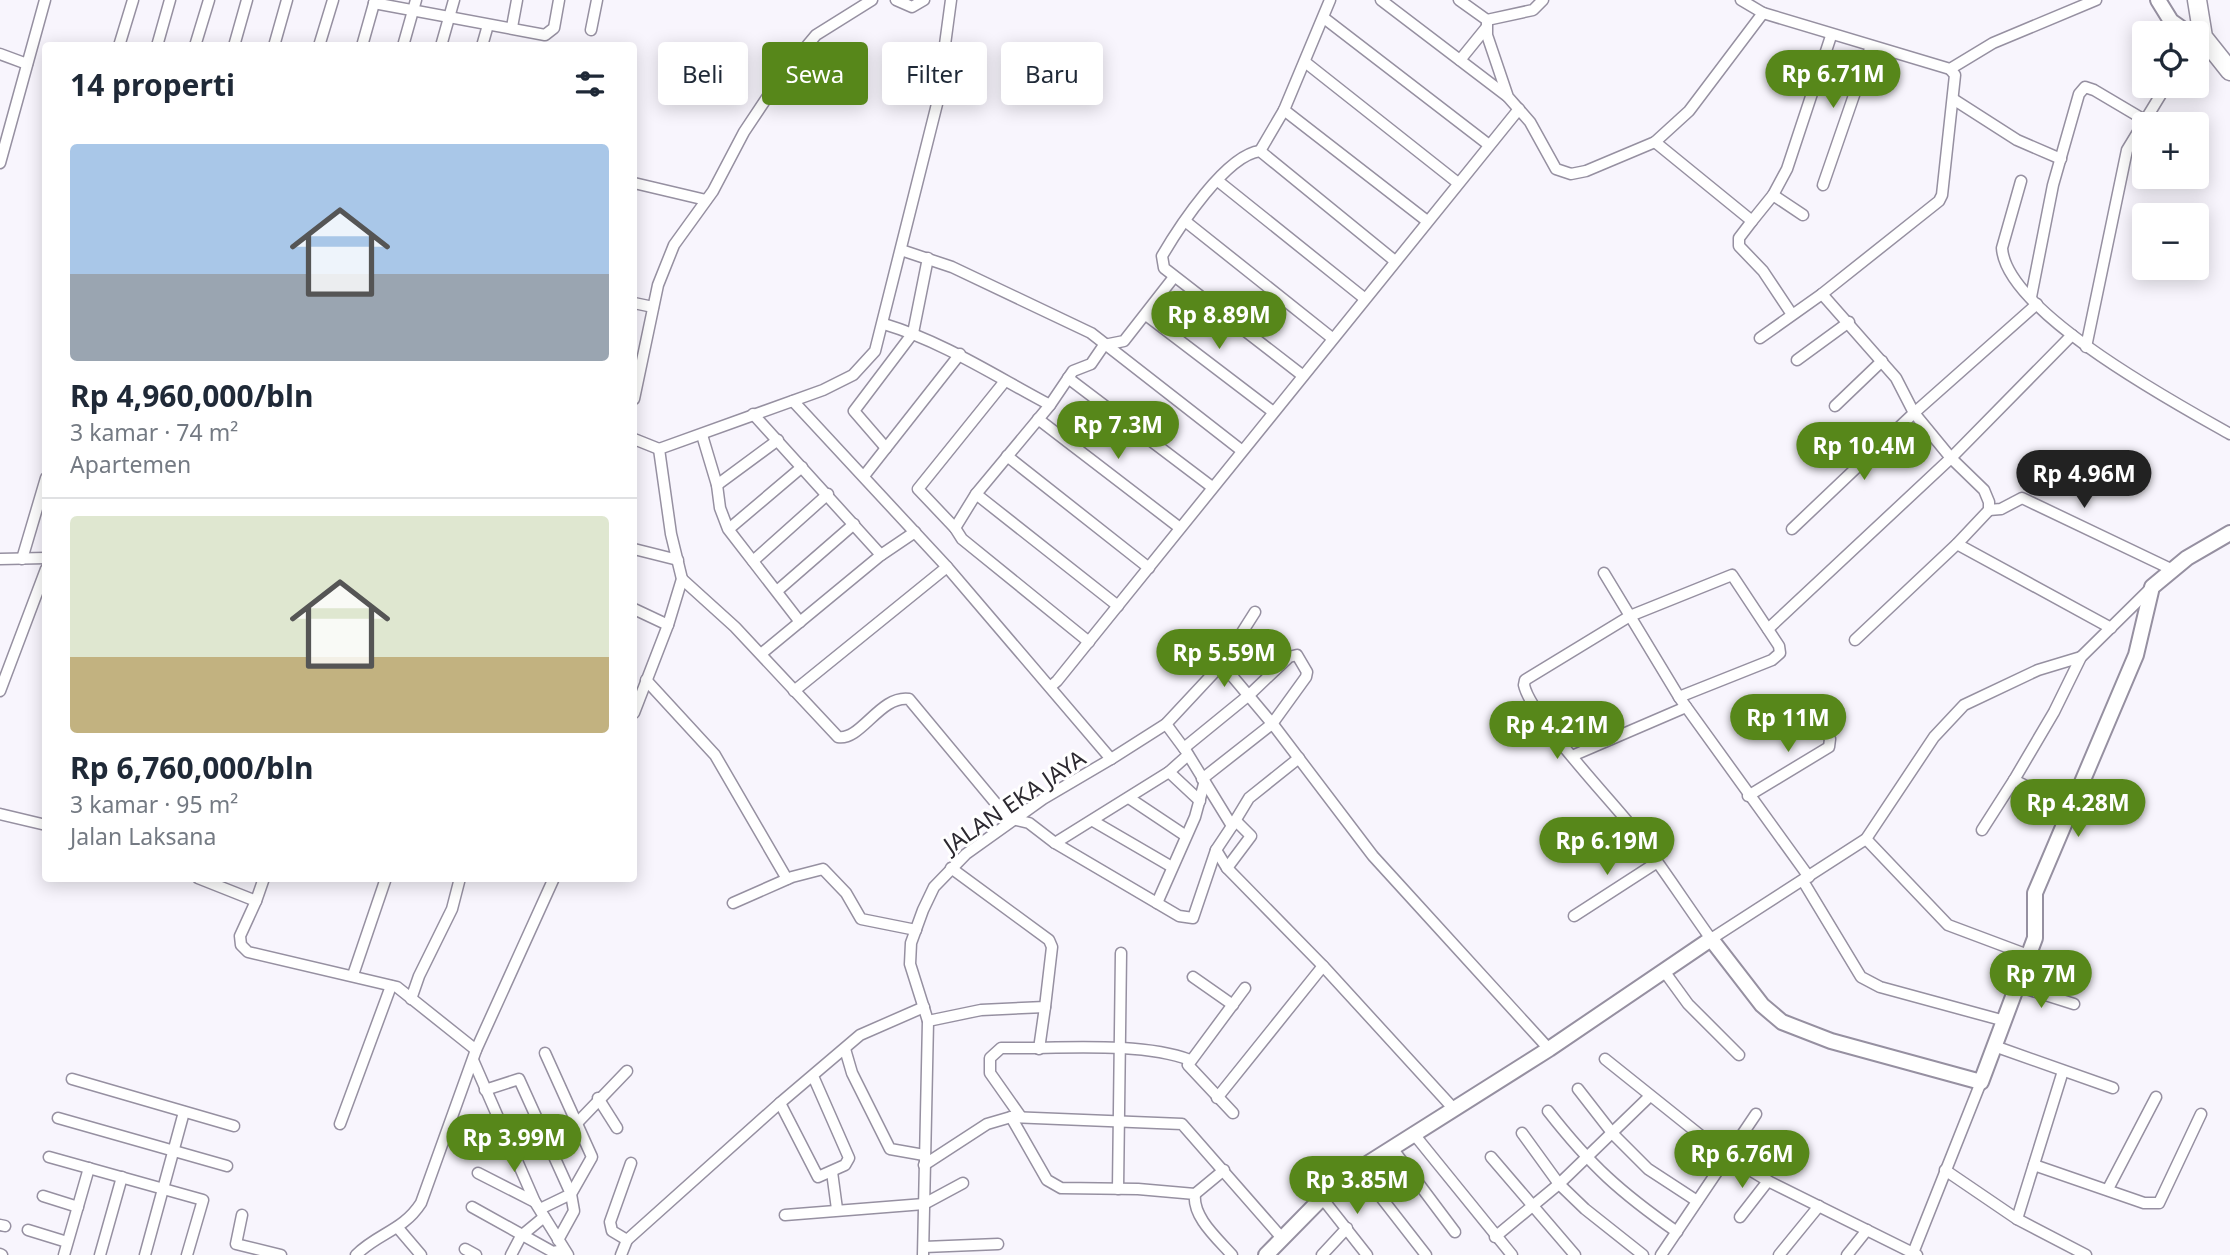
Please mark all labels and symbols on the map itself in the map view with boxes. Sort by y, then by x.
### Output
pin: Rp 6.71M [1761,50,1905,110]
pin: Rp 8.89M [1147,292,1291,351]
pin: Rp 7.3M [1053,402,1183,461]
pin: Rp 10.4M [1792,422,1936,482]
pin: Rp 4.96M [2012,450,2156,510]
pin: Rp 5.59M [1152,630,1296,689]
pin: Rp 11M [1731,694,1845,754]
pin: Rp 4.21M [1485,702,1629,761]
street label: JALAN EKA JAYA [935,741,1092,861]
pin: Rp 4.28M [2006,780,2150,839]
pin: Rp 6.19M [1535,818,1679,877]
pin: Rp 7M [1992,950,2090,1010]
pin: Rp 3.99M [442,1114,586,1174]
pin: Rp 6.76M [1670,1130,1814,1190]
pin: Rp 3.85M [1285,1156,1429,1216]

